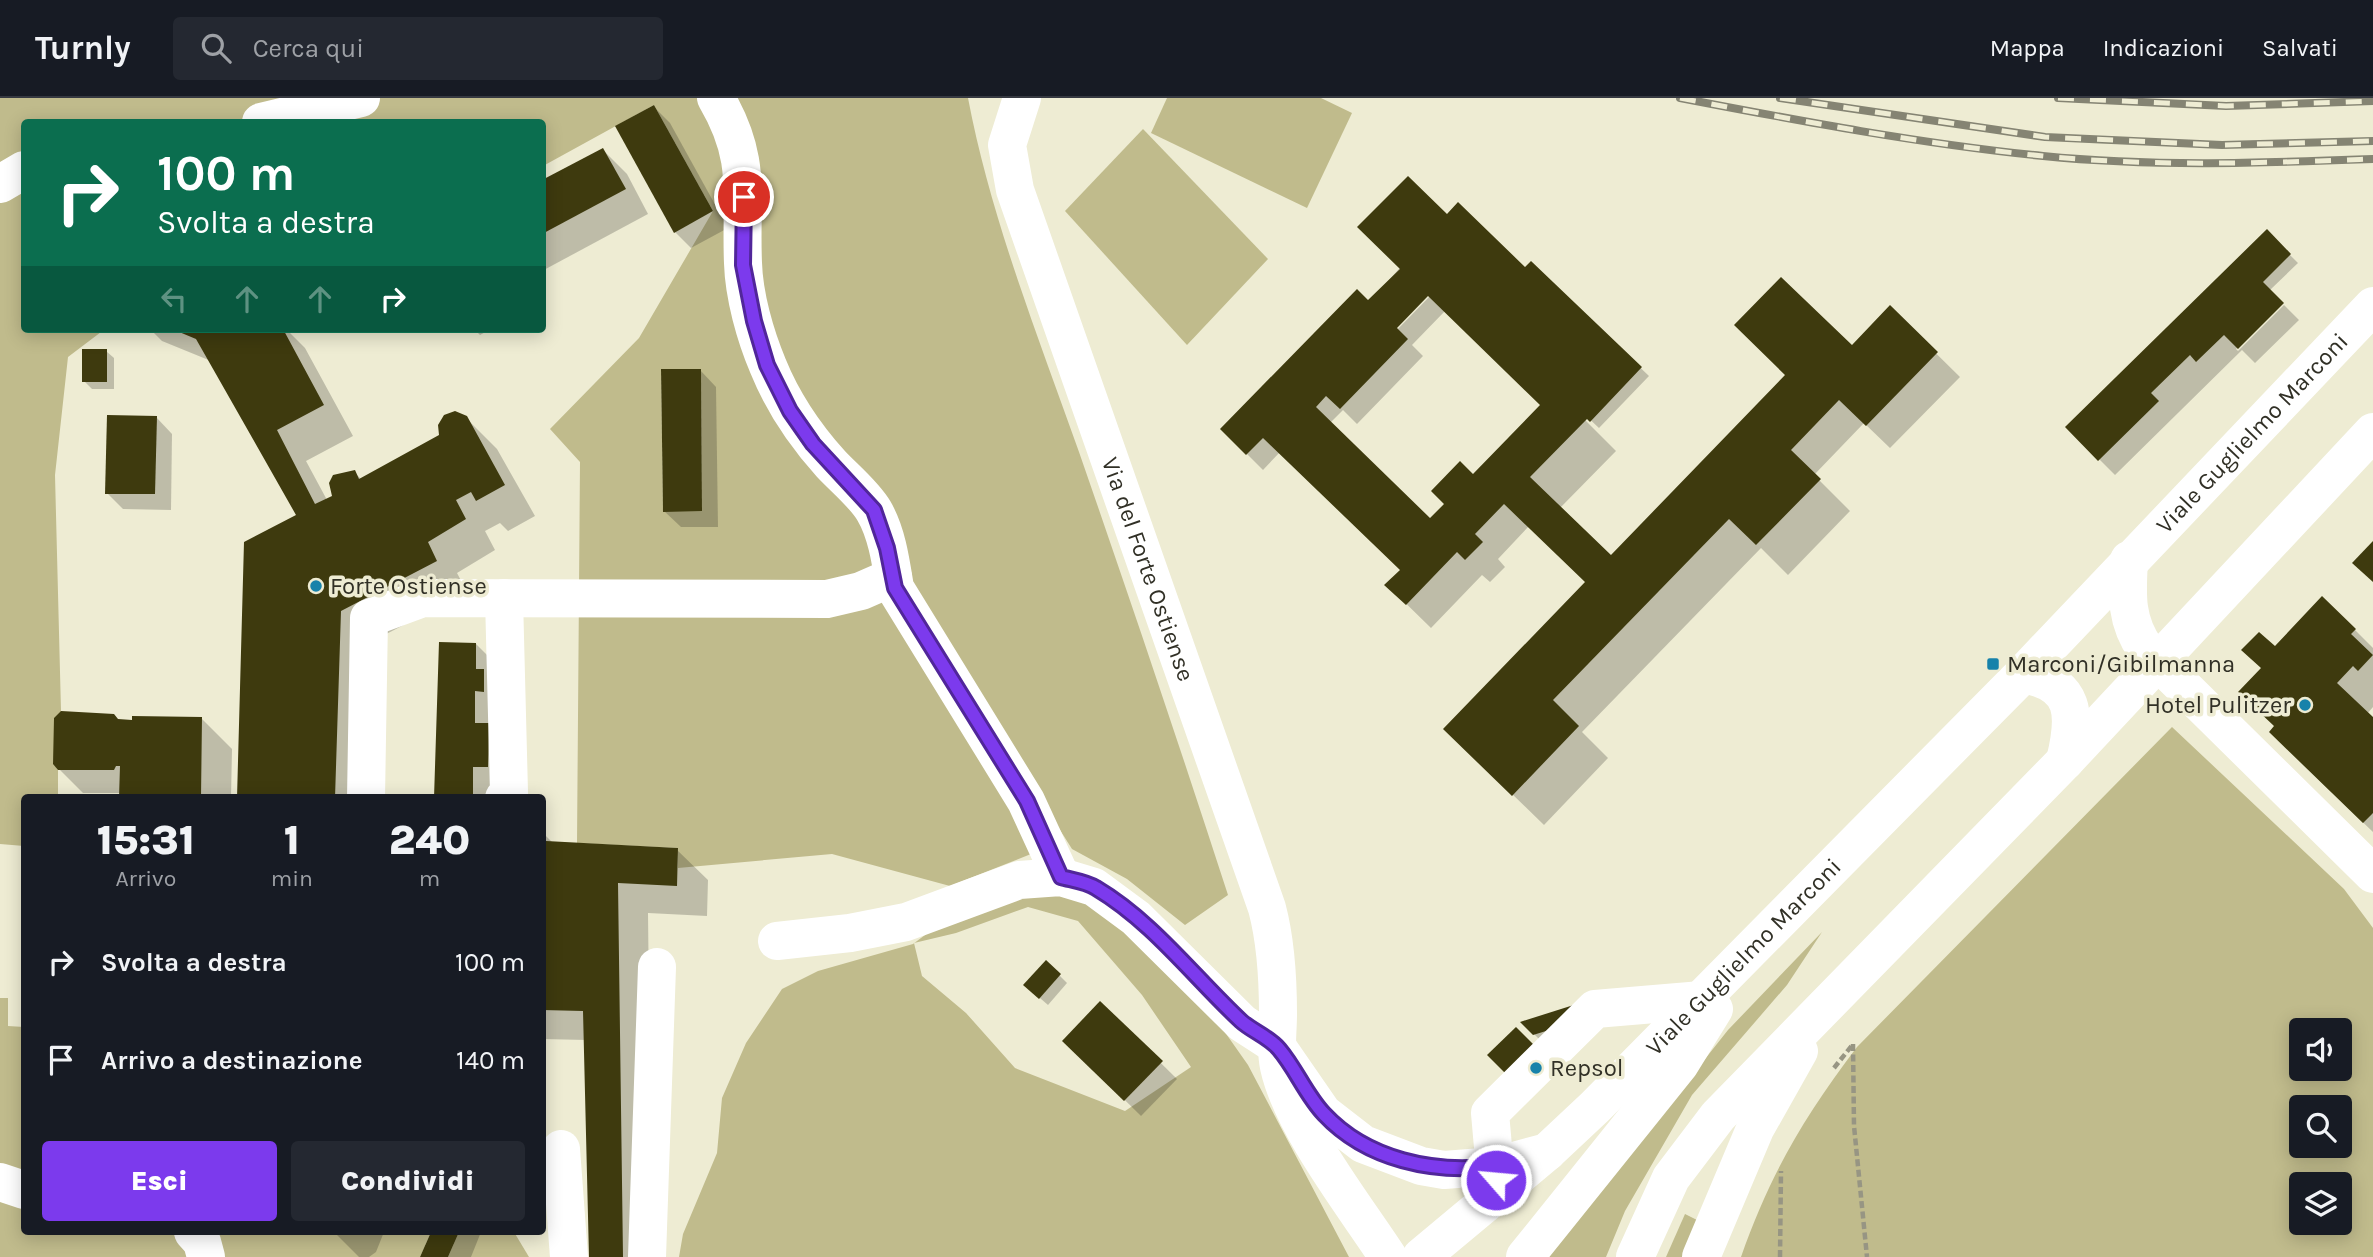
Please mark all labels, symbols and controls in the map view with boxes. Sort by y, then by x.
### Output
search box [173,17,663,80]
text: Turnly [35,29,131,67]
icon: search [197,29,235,67]
text: Cerca qui [253,33,364,64]
text: Mappa [1990,34,2065,62]
text: Indicazioni [2103,34,2224,62]
text: Salvati [2262,34,2338,62]
text: 100 m [157,145,295,202]
icon: right [42,147,133,238]
pin [714,167,774,227]
icon: arrive [725,178,763,216]
text: Svolta a destra [157,204,375,241]
icon: left [155,280,193,318]
icon: ahead [228,280,266,318]
icon: ahead [301,280,339,318]
icon: right [374,280,412,318]
street label: Viale Guglielmo Marconi [2150,327,2354,539]
street label: Via del Forte Ostiense [1096,454,1200,685]
place label: Forte Ostiense [330,572,487,600]
marker: Forte Ostiense [308,578,324,594]
place label: Marconi/Gibilmanna [2007,650,2235,678]
marker: Marconi/Gibilmanna [1985,656,2001,672]
place label: Hotel Pulitzer [2145,691,2291,719]
marker: Hotel Pulitzer [2297,697,2313,713]
text: 15:31 [97,815,195,865]
text: 1 [284,815,300,865]
text: 240 [389,815,470,865]
street label: Viale Guglielmo Marconi [1640,852,1847,1061]
text: Arrivo [115,865,176,892]
text: min [271,865,313,892]
text: m [419,865,440,892]
icon: right [42,943,80,981]
text: Svolta a destra [101,947,287,978]
text: 100 m [455,947,525,978]
map controls [2289,1018,2352,1235]
button: sound [2289,1018,2352,1081]
icon: arrive [42,1041,80,1079]
text: Arrivo a destinazione [101,1045,363,1076]
text: 140 m [456,1045,525,1076]
place label: Repsol [1550,1054,1624,1082]
marker: Repsol [1528,1060,1544,1076]
button: search [2289,1095,2352,1158]
button: Esci [42,1141,277,1221]
button: Condividi [291,1141,525,1221]
position arrow [1459,1143,1533,1217]
button: layers [2289,1172,2352,1235]

